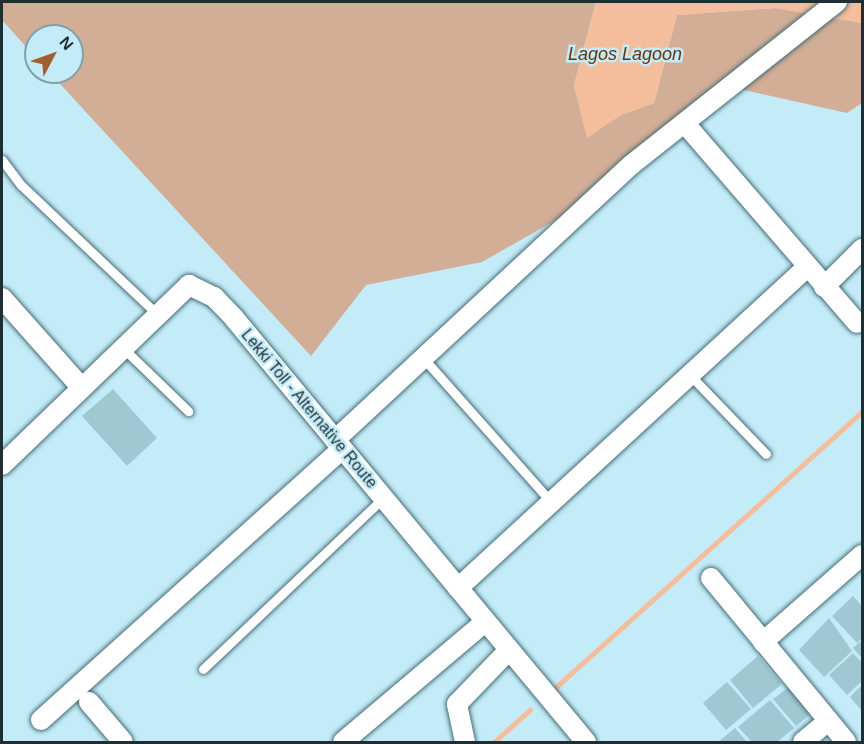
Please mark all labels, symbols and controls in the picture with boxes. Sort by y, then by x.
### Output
north arrow [24,24,84,84]
text: N [56,33,77,53]
water label: Lagos Lagoon [568,43,682,65]
street label: Lekki Toll - Alternative Route [236,325,382,493]

